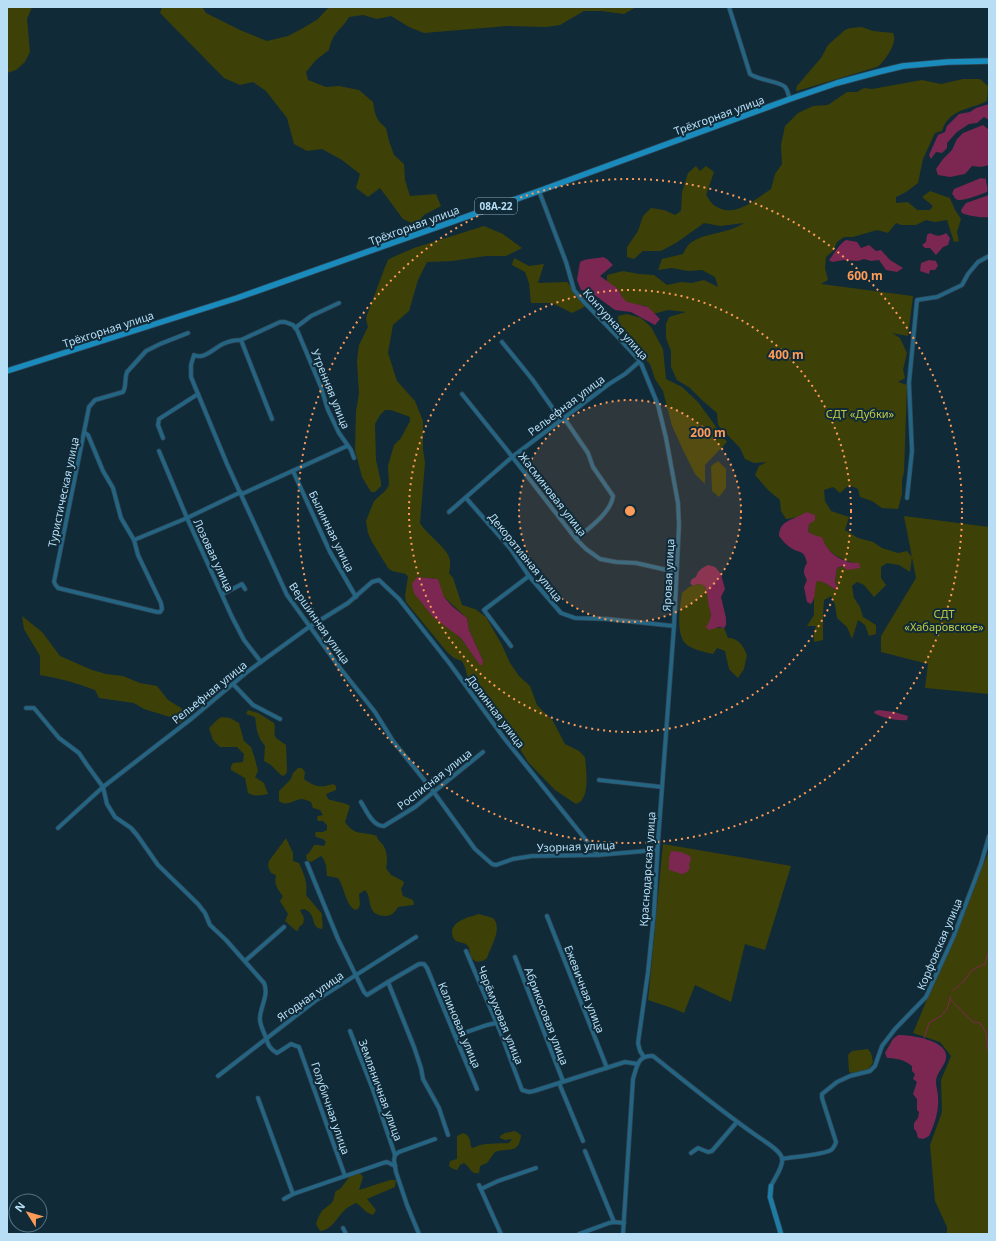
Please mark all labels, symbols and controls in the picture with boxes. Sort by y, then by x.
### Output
street label: Трёхгорная улица [672,92,766,138]
road number: 08А-22 [475,198,517,214]
street label: Трёхгорная улица [367,202,461,248]
text: 600 m [847,267,883,284]
street label: Контурная улица [580,285,652,363]
street label: Трёхгорная улица [60,307,156,351]
text: 400 m [768,346,804,363]
street label: Утренняя улица [308,347,354,431]
street label: Рельефная улица [525,371,607,439]
park label: СДТ «Дубки» [826,406,895,421]
text: 200 m [690,424,726,441]
street label: Туристическая улица [44,435,82,549]
street label: Жасминовая улица [515,449,591,539]
street label: Былинная улица [306,488,358,574]
centre of rings [623,504,637,518]
street label: Декоративная улица [485,509,567,605]
street label: Лозовая улица [191,516,237,594]
street label: Яровая улица [659,538,677,612]
street label: Вершинная улица [286,579,354,667]
park label: СДТ «Хабаровское» [904,606,984,634]
street label: Рельефная улица [168,657,250,727]
street label: Долинная улица [464,671,528,751]
street label: Росписная улица [394,745,474,813]
street label: Краснодарская улица [635,811,659,927]
street label: Узорная улица [537,837,615,855]
street label: Корфовская улица [913,896,965,992]
street label: Ежевичная улица [561,943,609,1035]
street label: Черёмуховая улица [474,964,528,1066]
street label: Абрикосовая улица [521,965,573,1067]
street label: Ягодная улица [274,967,346,1025]
street label: Калиновая улица [435,980,485,1070]
street label: Земляничная улица [356,1037,406,1143]
street label: Голубичная улица [308,1060,354,1156]
north arrow [8,1193,48,1233]
text: N [11,1199,28,1215]

